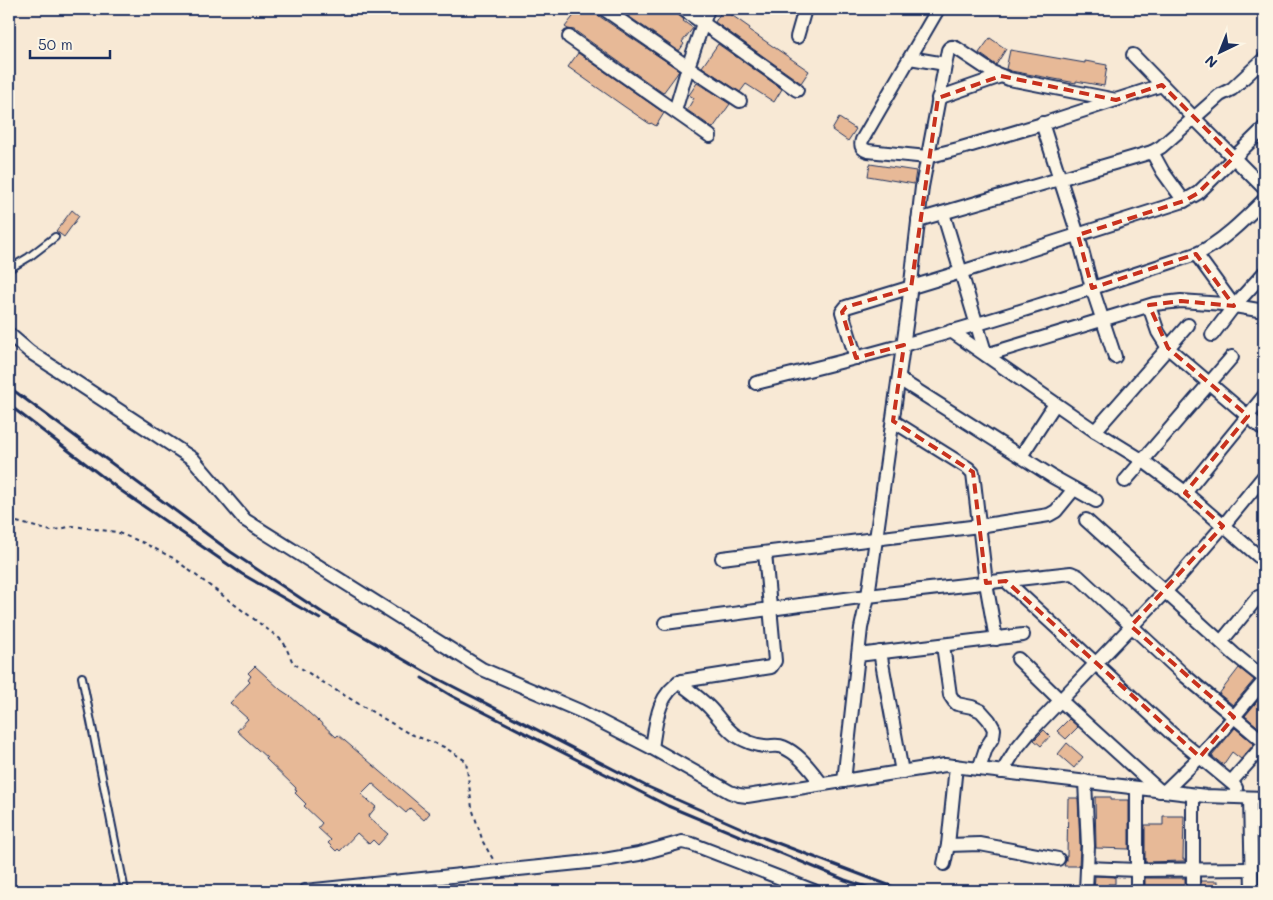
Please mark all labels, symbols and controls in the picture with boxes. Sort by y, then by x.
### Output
scale bar [30,28,110,60]
north arrow [1196,28,1246,78]
text: 50 m [38,34,73,54]
text: N [1200,51,1221,72]

